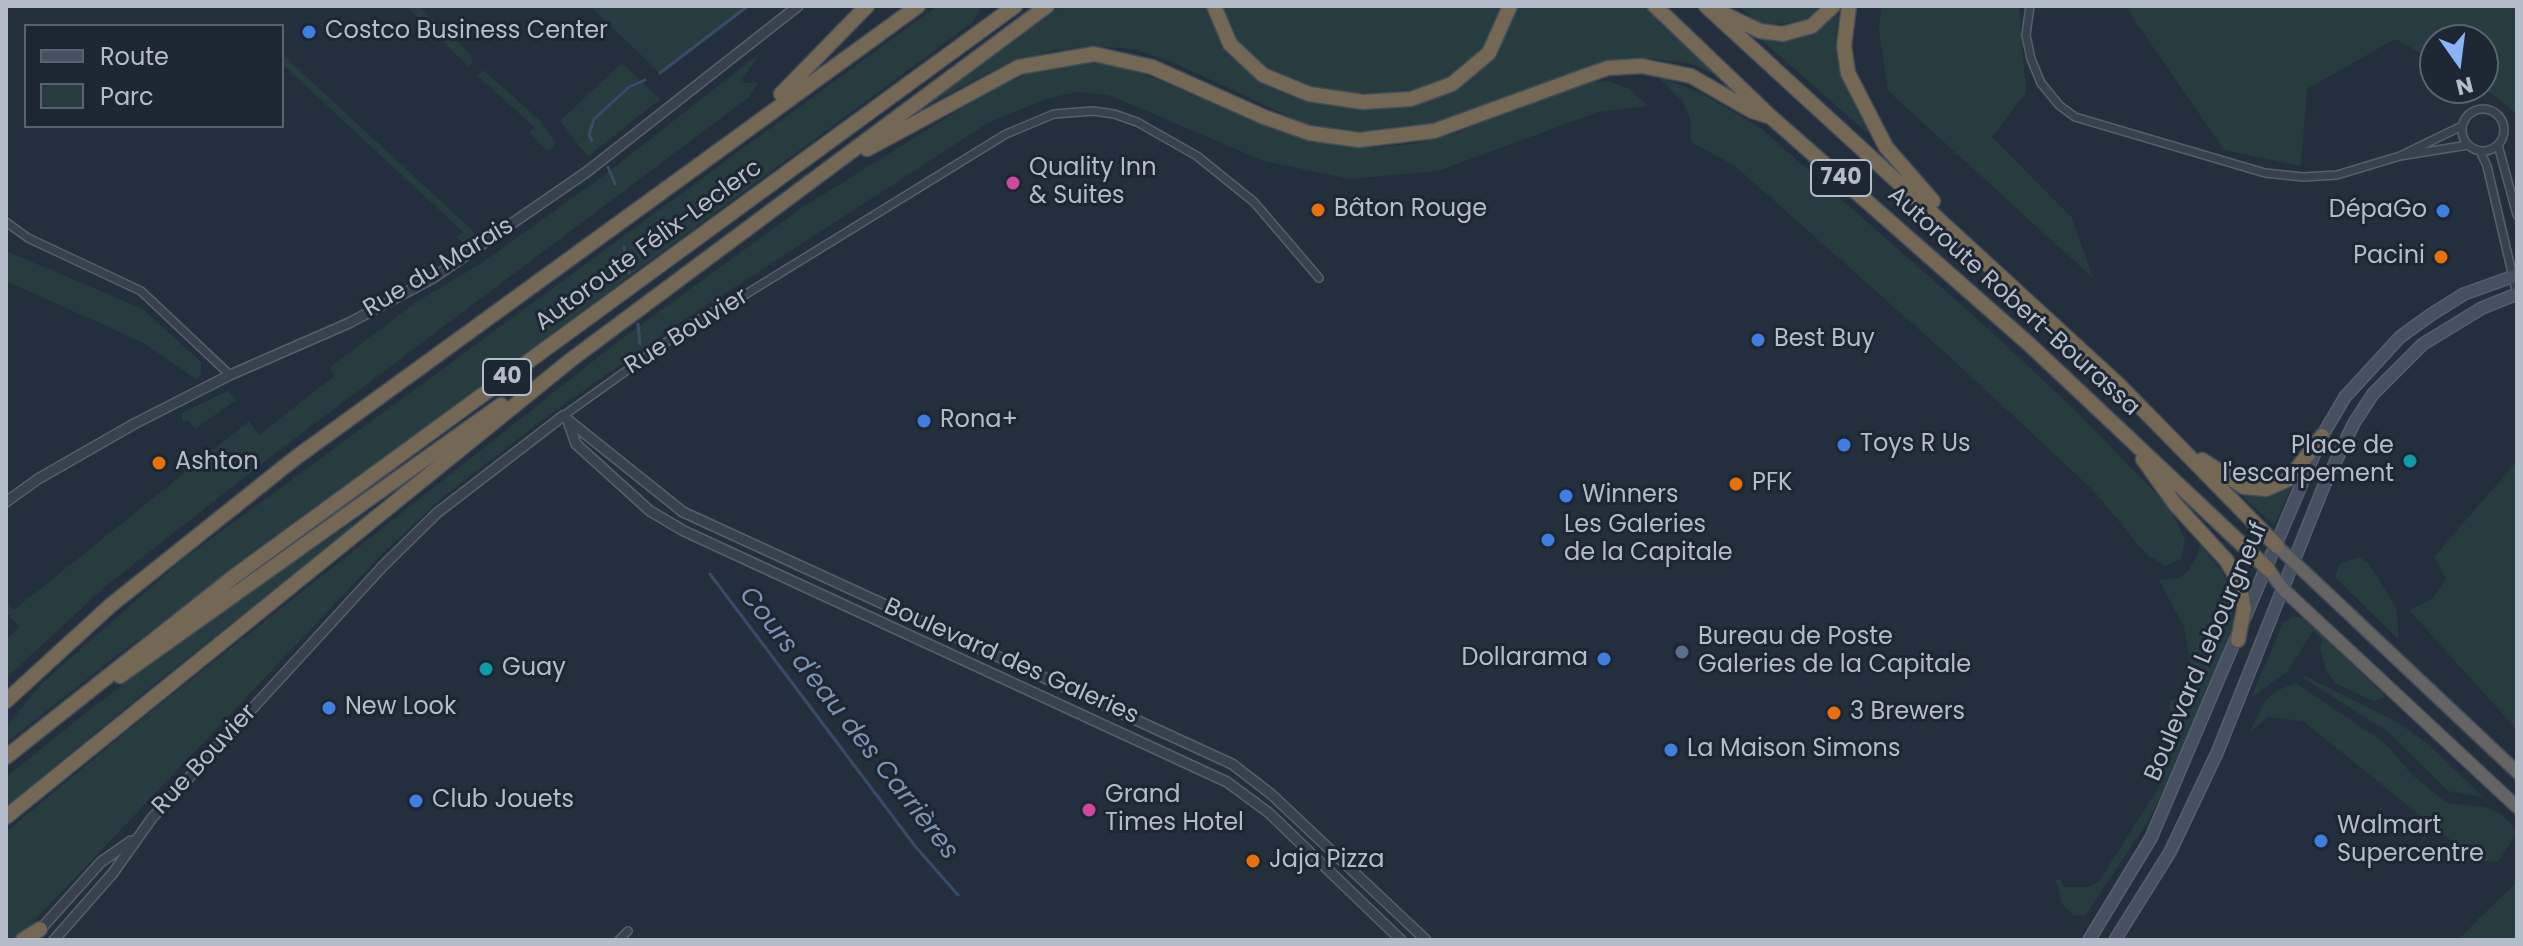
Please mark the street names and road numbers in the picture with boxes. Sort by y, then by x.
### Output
street label: Autoroute Félix-Leclerc [530,154,768,338]
road number: 740 [1811,160,1871,196]
street label: Autoroute Robert-Bourassa [1881,181,2145,423]
street label: Rue du Marais [359,212,519,324]
street label: Rue Bouvier [620,283,754,381]
road number: 40 [483,359,531,395]
street label: Boulevard Lebourgneuf [2139,518,2275,786]
street label: Boulevard des Galeries [879,593,1143,731]
street label: Rue Bouvier [147,699,263,821]

